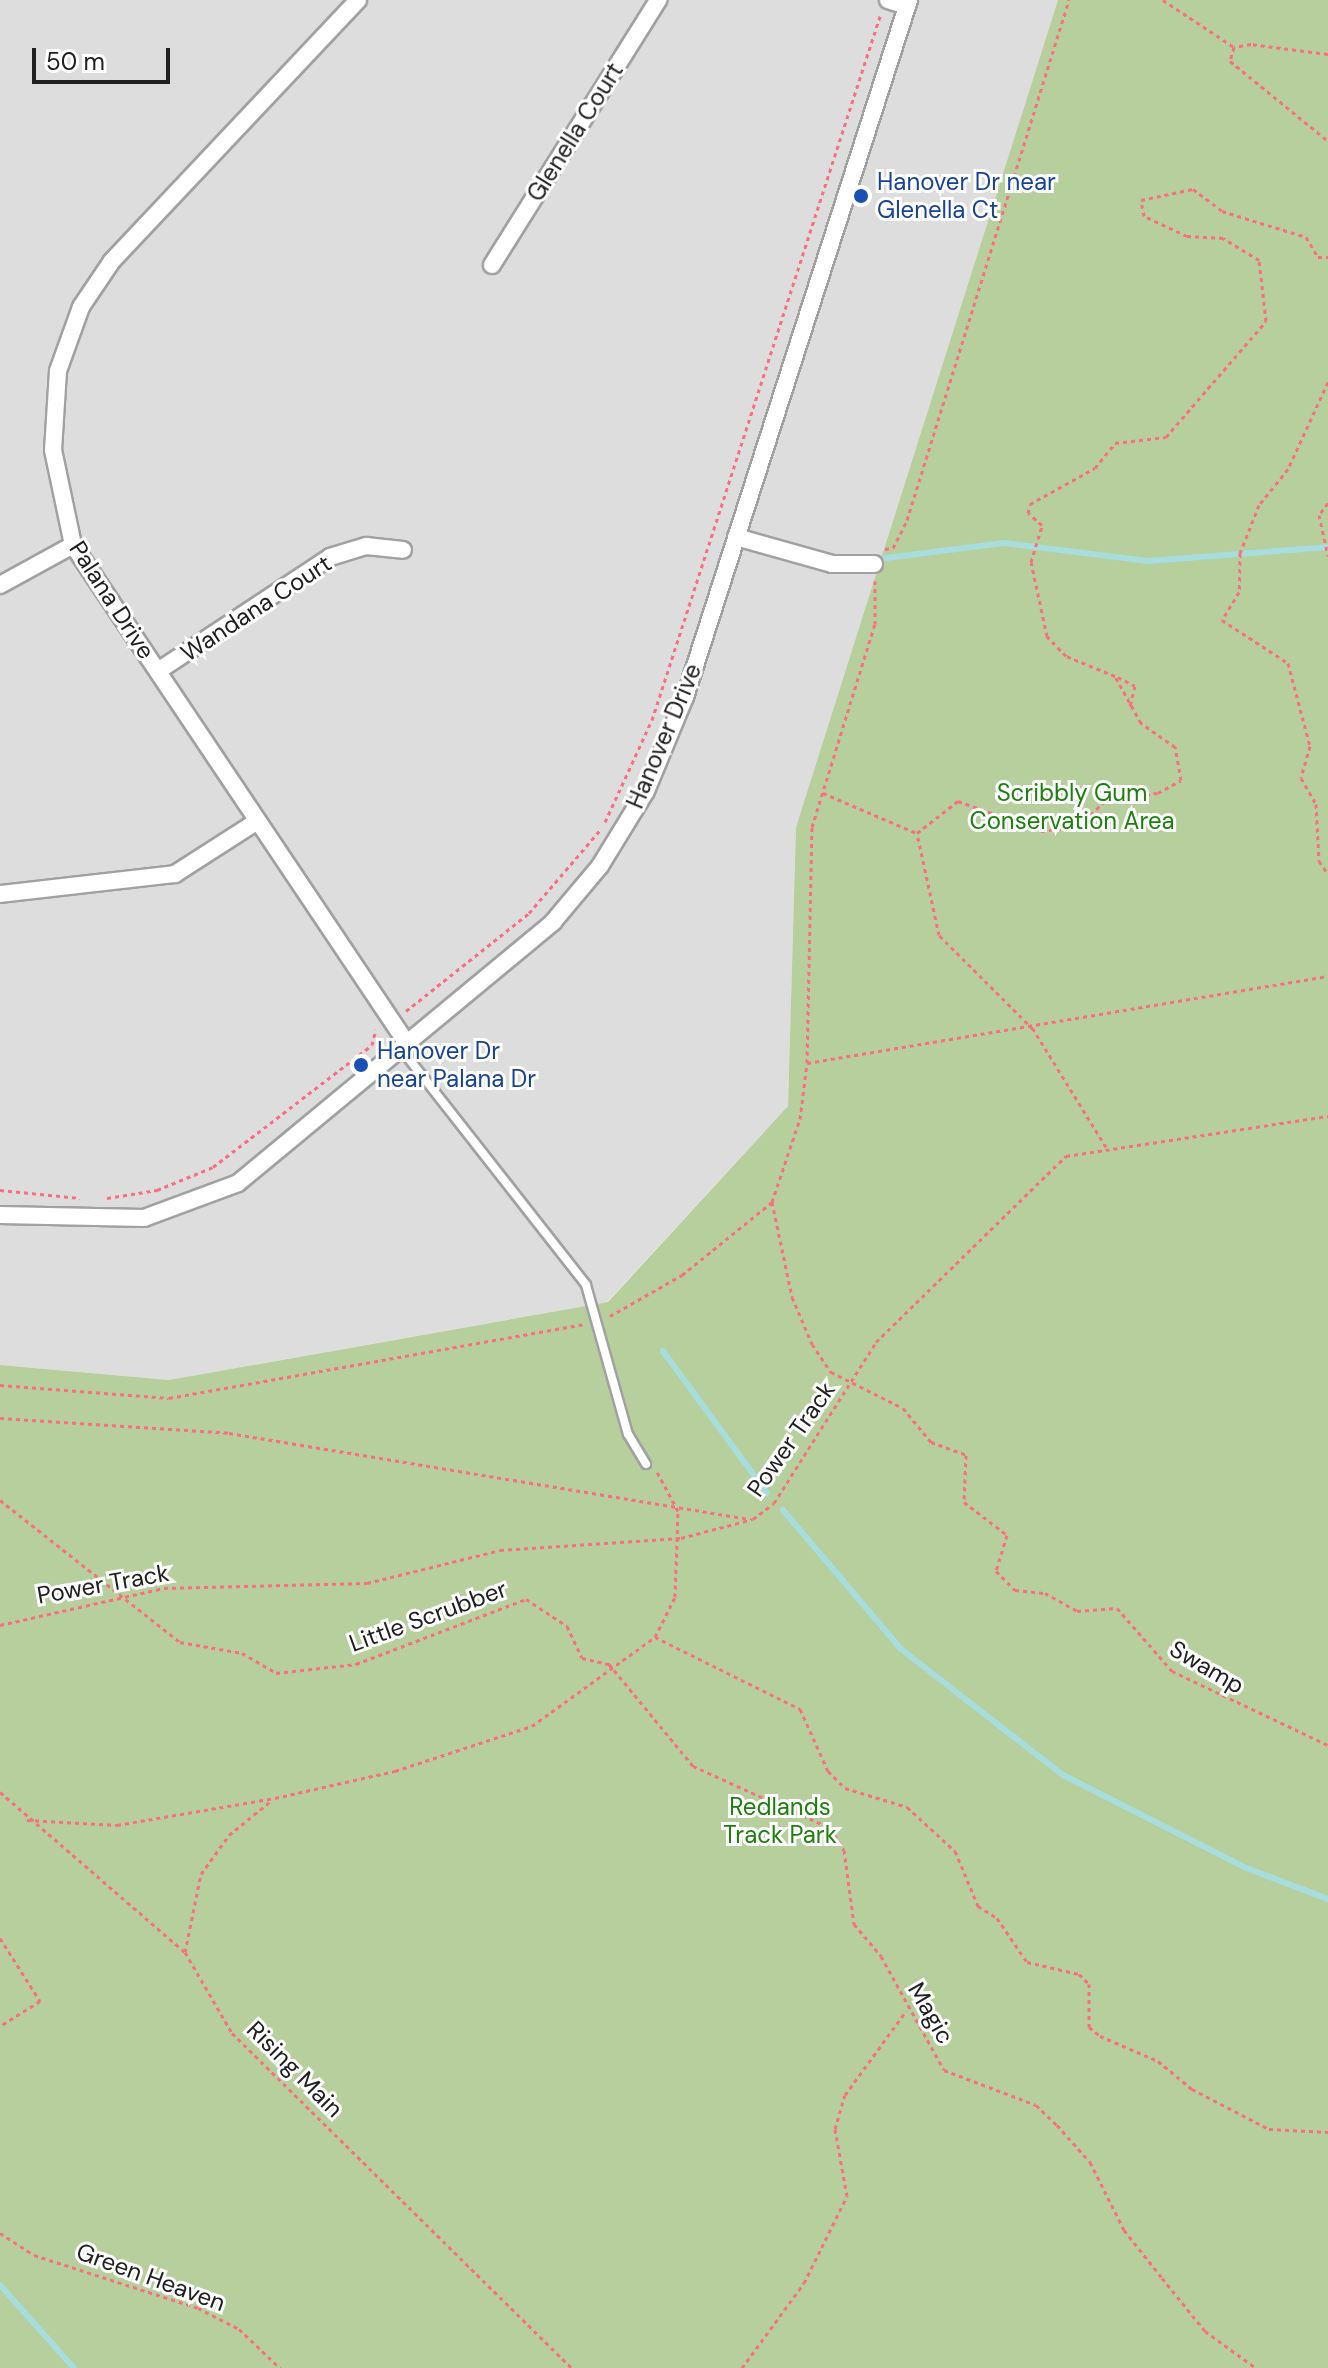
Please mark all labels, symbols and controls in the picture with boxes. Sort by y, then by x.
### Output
scale bar [36,32,174,82]
text: 50 m [46,46,105,77]
street label: Glenella Court [521,57,629,207]
place label: Hanover Dr near Glenella Ct [877,168,1056,224]
marker: Hanover Dr near Glenella Ct [852,187,870,205]
street label: Palana Drive [63,536,161,664]
street label: Wandana Court [175,549,337,667]
street label: Hanover Drive [621,659,707,813]
park label: Scribbly Gum Conservation Area [969,779,1175,835]
place label: Hanover Dr near Palana Dr [377,1037,536,1093]
marker: Hanover Dr near Palana Dr [352,1056,370,1074]
street label: Power Track [741,1376,841,1502]
street label: Power Track [35,1558,171,1610]
street label: Little Scrubber [345,1574,511,1658]
street label: Swamp [1165,1634,1249,1700]
park label: Redlands Track Park [723,1793,837,1849]
street label: Magic [902,1977,960,2049]
street label: Rising Main [241,2015,349,2123]
street label: Green Heaven [73,2237,229,2317]

